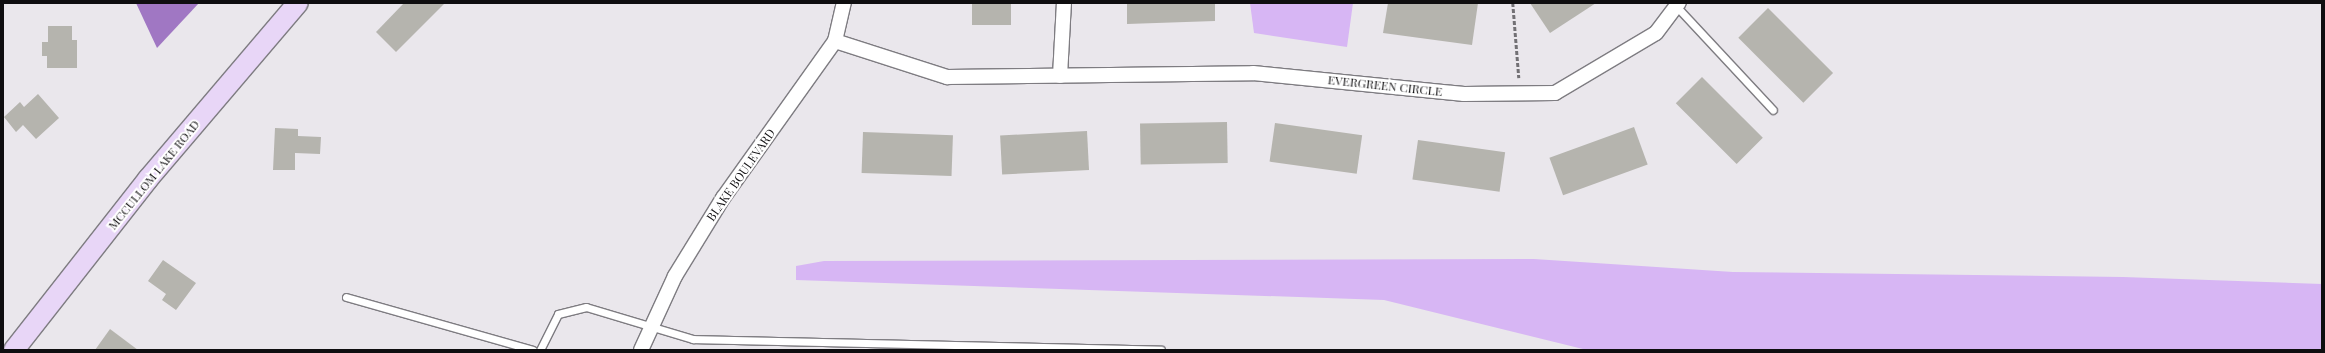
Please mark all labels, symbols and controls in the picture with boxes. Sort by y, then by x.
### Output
street label: EVERGREEN CIRCLE [1327,73,1443,99]
street label: MCCULLOM LAKE ROAD [105,117,203,233]
street label: BLAKE BOULEVARD [704,126,778,224]

